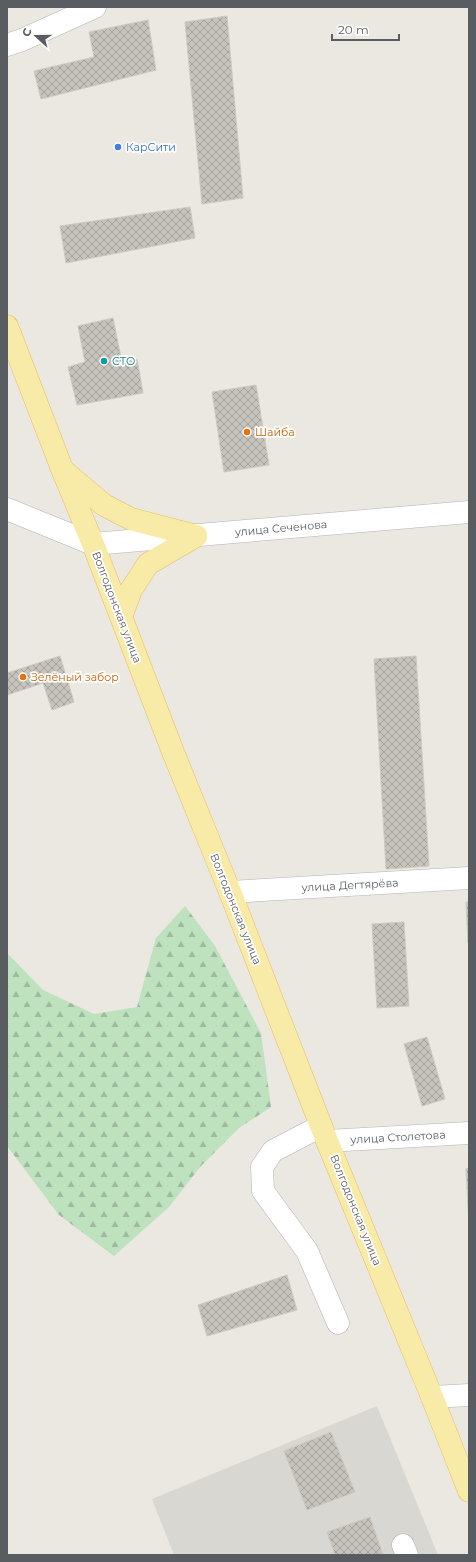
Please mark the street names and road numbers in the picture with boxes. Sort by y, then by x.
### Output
street label: улица Сеченова [233,517,328,539]
street label: Волгодонская улица [89,549,145,665]
street label: Волгодонская улица [207,851,265,967]
street label: улица Дегтярёва [300,875,399,895]
street label: улица Столетова [349,1128,446,1147]
street label: Волгодонская улица [327,1152,385,1268]

